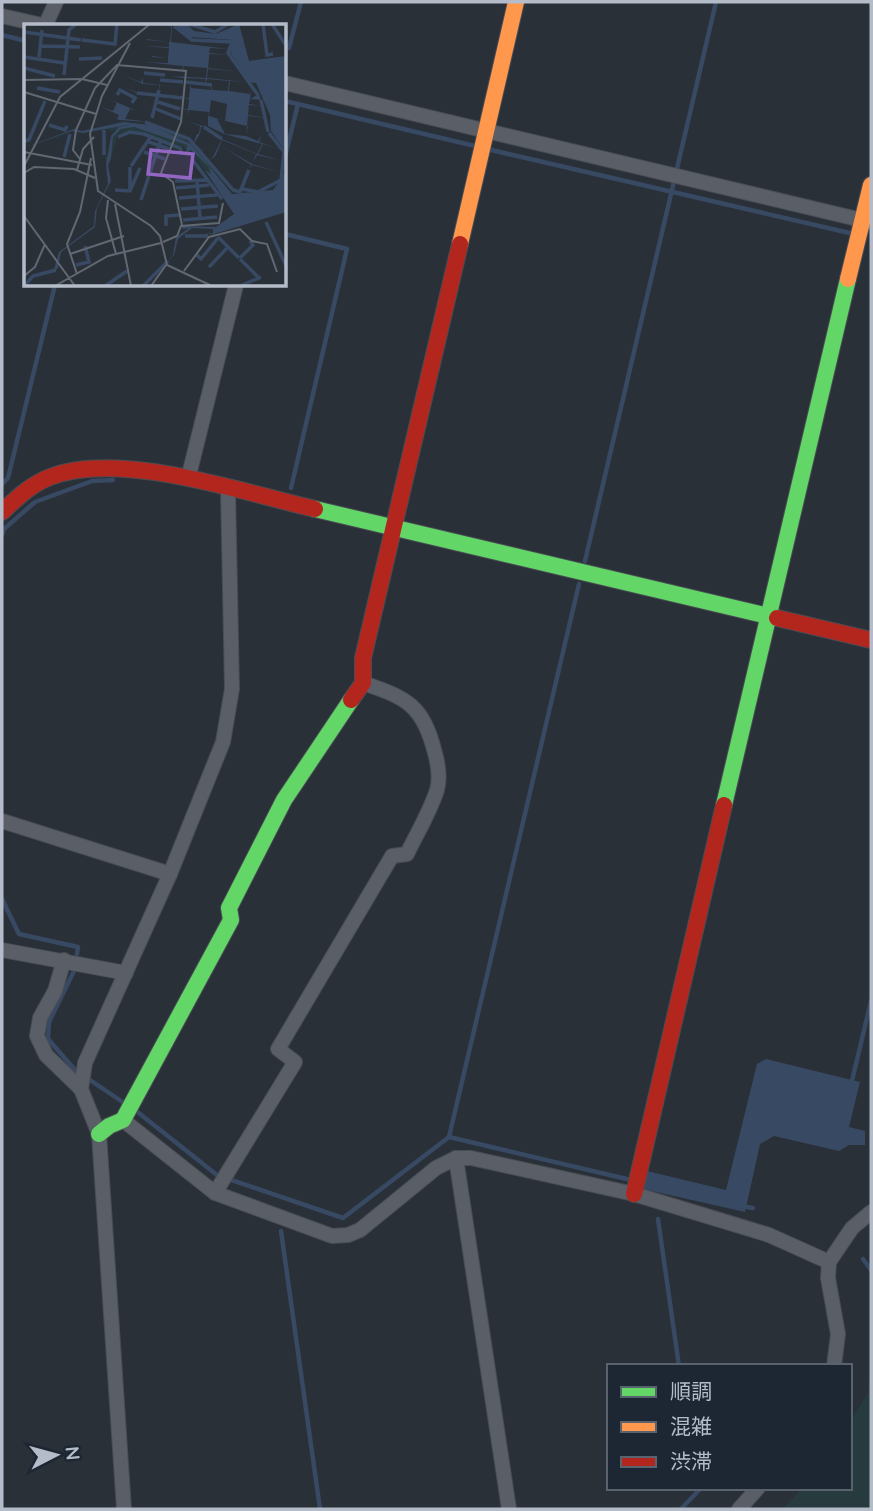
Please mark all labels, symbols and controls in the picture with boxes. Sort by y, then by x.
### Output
inset map [24,24,287,287]
legend [607,1364,852,1490]
text: 順調 [670,1378,712,1404]
text: 混雑 [670,1413,712,1439]
north arrow [21,1420,91,1490]
text: N [60,1445,86,1461]
text: 渋滞 [670,1448,712,1474]

